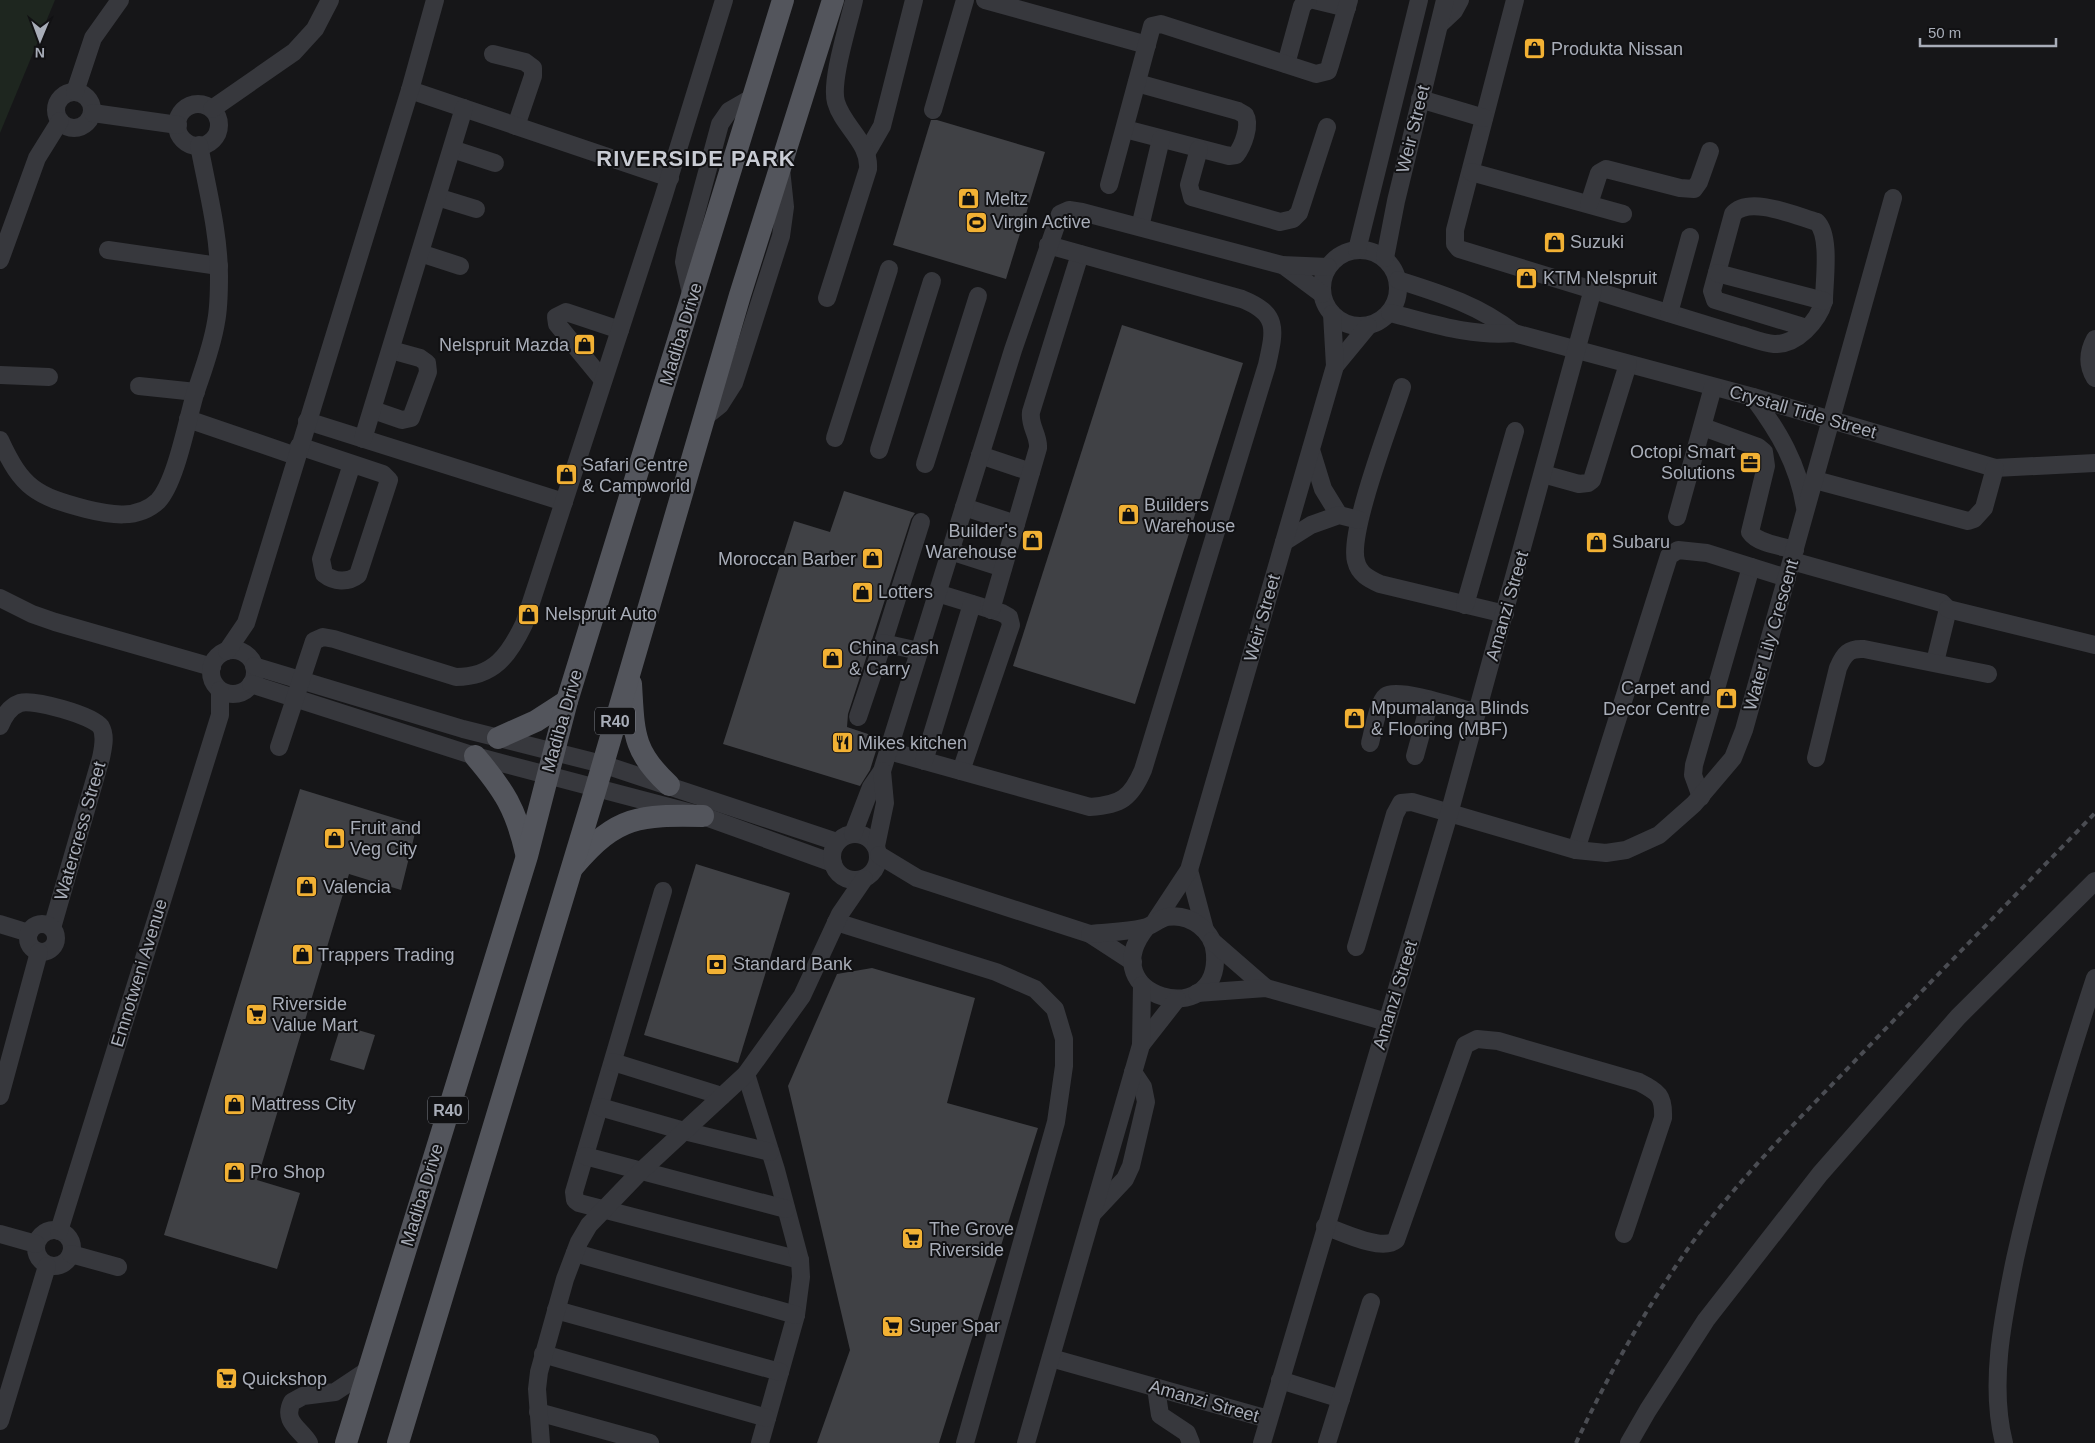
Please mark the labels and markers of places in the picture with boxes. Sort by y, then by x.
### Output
shop icon: Produkta Nissan [1523,37,1547,61]
place label: Produkta Nissan [1551,39,1683,59]
shop icon: Meltz [957,187,981,211]
place label: Meltz [985,189,1028,209]
sports icon: Virgin Active [964,210,988,234]
place label: Virgin Active [992,212,1091,232]
shop icon: Suzuki [1542,230,1566,254]
place label: Suzuki [1570,232,1624,252]
shop icon: KTM Nelspruit [1515,266,1539,290]
place label: KTM Nelspruit [1543,268,1657,288]
shop icon: Nelspruit Mazda [573,333,597,357]
place label: Nelspruit Mazda [439,335,570,355]
place label: Octopi Smart Solutions [1630,442,1735,483]
office icon: Octopi Smart Solutions [1739,450,1763,474]
place label: Safari Centre & Campworld [582,455,690,496]
shop icon: Safari Centre & Campworld [554,463,578,487]
place label: Builders Warehouse [1144,495,1235,536]
shop icon: Builders Warehouse [1116,503,1140,527]
place label: Builder's Warehouse [926,521,1017,562]
shop icon: Builder's Warehouse [1021,529,1045,553]
shop icon: Subaru [1584,530,1608,554]
place label: Subaru [1612,532,1670,552]
shop icon: Moroccan Barber [860,547,884,571]
place label: Moroccan Barber [718,549,856,569]
shop icon: Lotters [850,580,874,604]
place label: Lotters [878,582,933,602]
shop icon: Nelspruit Auto [517,602,541,626]
place label: Nelspruit Auto [545,604,657,624]
place label: China cash & Carry [849,638,939,679]
shop icon: China cash & Carry [821,646,845,670]
place label: Carpet and Decor Centre [1603,678,1710,719]
shop icon: Carpet and Decor Centre [1714,686,1738,710]
place label: Mpumalanga Blinds & Flooring (MBF) [1371,698,1529,739]
shop icon: Mpumalanga Blinds & Flooring (MBF) [1343,706,1367,730]
restaurant icon: Mikes kitchen [830,731,854,755]
place label: Mikes kitchen [858,733,967,753]
place label: Fruit and Veg City [350,818,421,859]
shop icon: Fruit and Veg City [322,826,346,850]
shop icon: Valencia [295,875,319,899]
place label: Valencia [323,877,392,897]
shop icon: Trappers Trading [290,943,314,967]
place label: Trappers Trading [318,945,454,965]
bank icon: Standard Bank [705,952,729,976]
place label: Standard Bank [733,954,853,974]
place label: Riverside Value Mart [272,994,358,1035]
supermarket icon: Riverside Value Mart [244,1002,268,1026]
shop icon: Mattress City [223,1092,247,1116]
place label: Mattress City [251,1094,356,1114]
shop icon: Pro Shop [222,1160,246,1184]
place label: Pro Shop [250,1162,325,1182]
place label: The Grove Riverside [929,1219,1014,1260]
supermarket icon: The Grove Riverside [901,1227,925,1251]
supermarket icon: Super Spar [881,1314,905,1338]
place label: Super Spar [909,1316,1000,1336]
supermarket icon: Quickshop [214,1367,238,1391]
place label: Quickshop [242,1369,327,1389]

